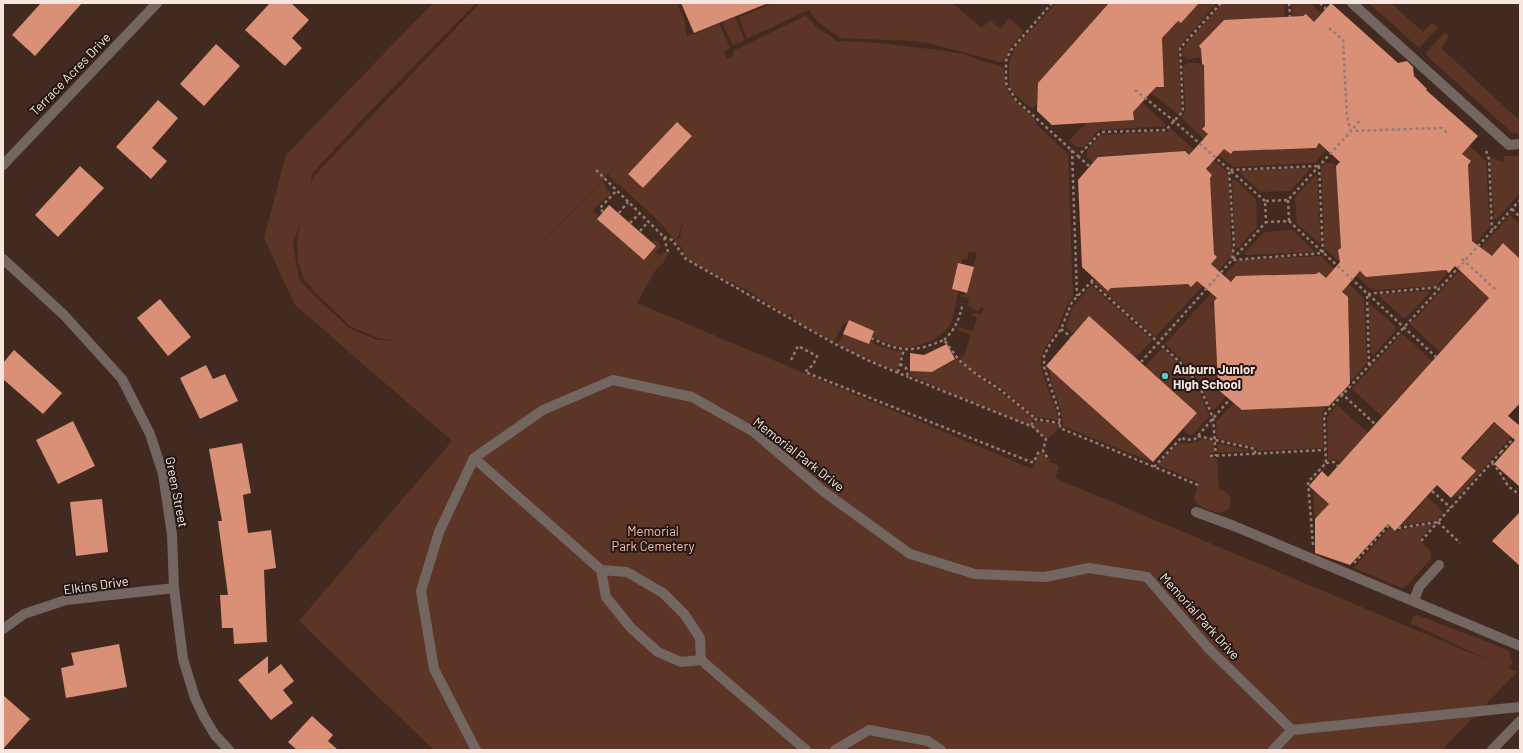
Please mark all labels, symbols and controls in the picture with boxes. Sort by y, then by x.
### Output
street label: Terrace Acres Drive [26,29,114,119]
place label: Auburn Junior High School [1173,361,1255,392]
marker: Auburn Junior High School [1160,371,1170,381]
street label: Memorial Park Drive [750,413,848,495]
street label: Green Street [162,455,192,529]
park label: Memorial Park Cemetery [611,523,695,554]
street label: Memorial Park Drive [1157,569,1243,663]
street label: Elkins Drive [62,573,130,597]

